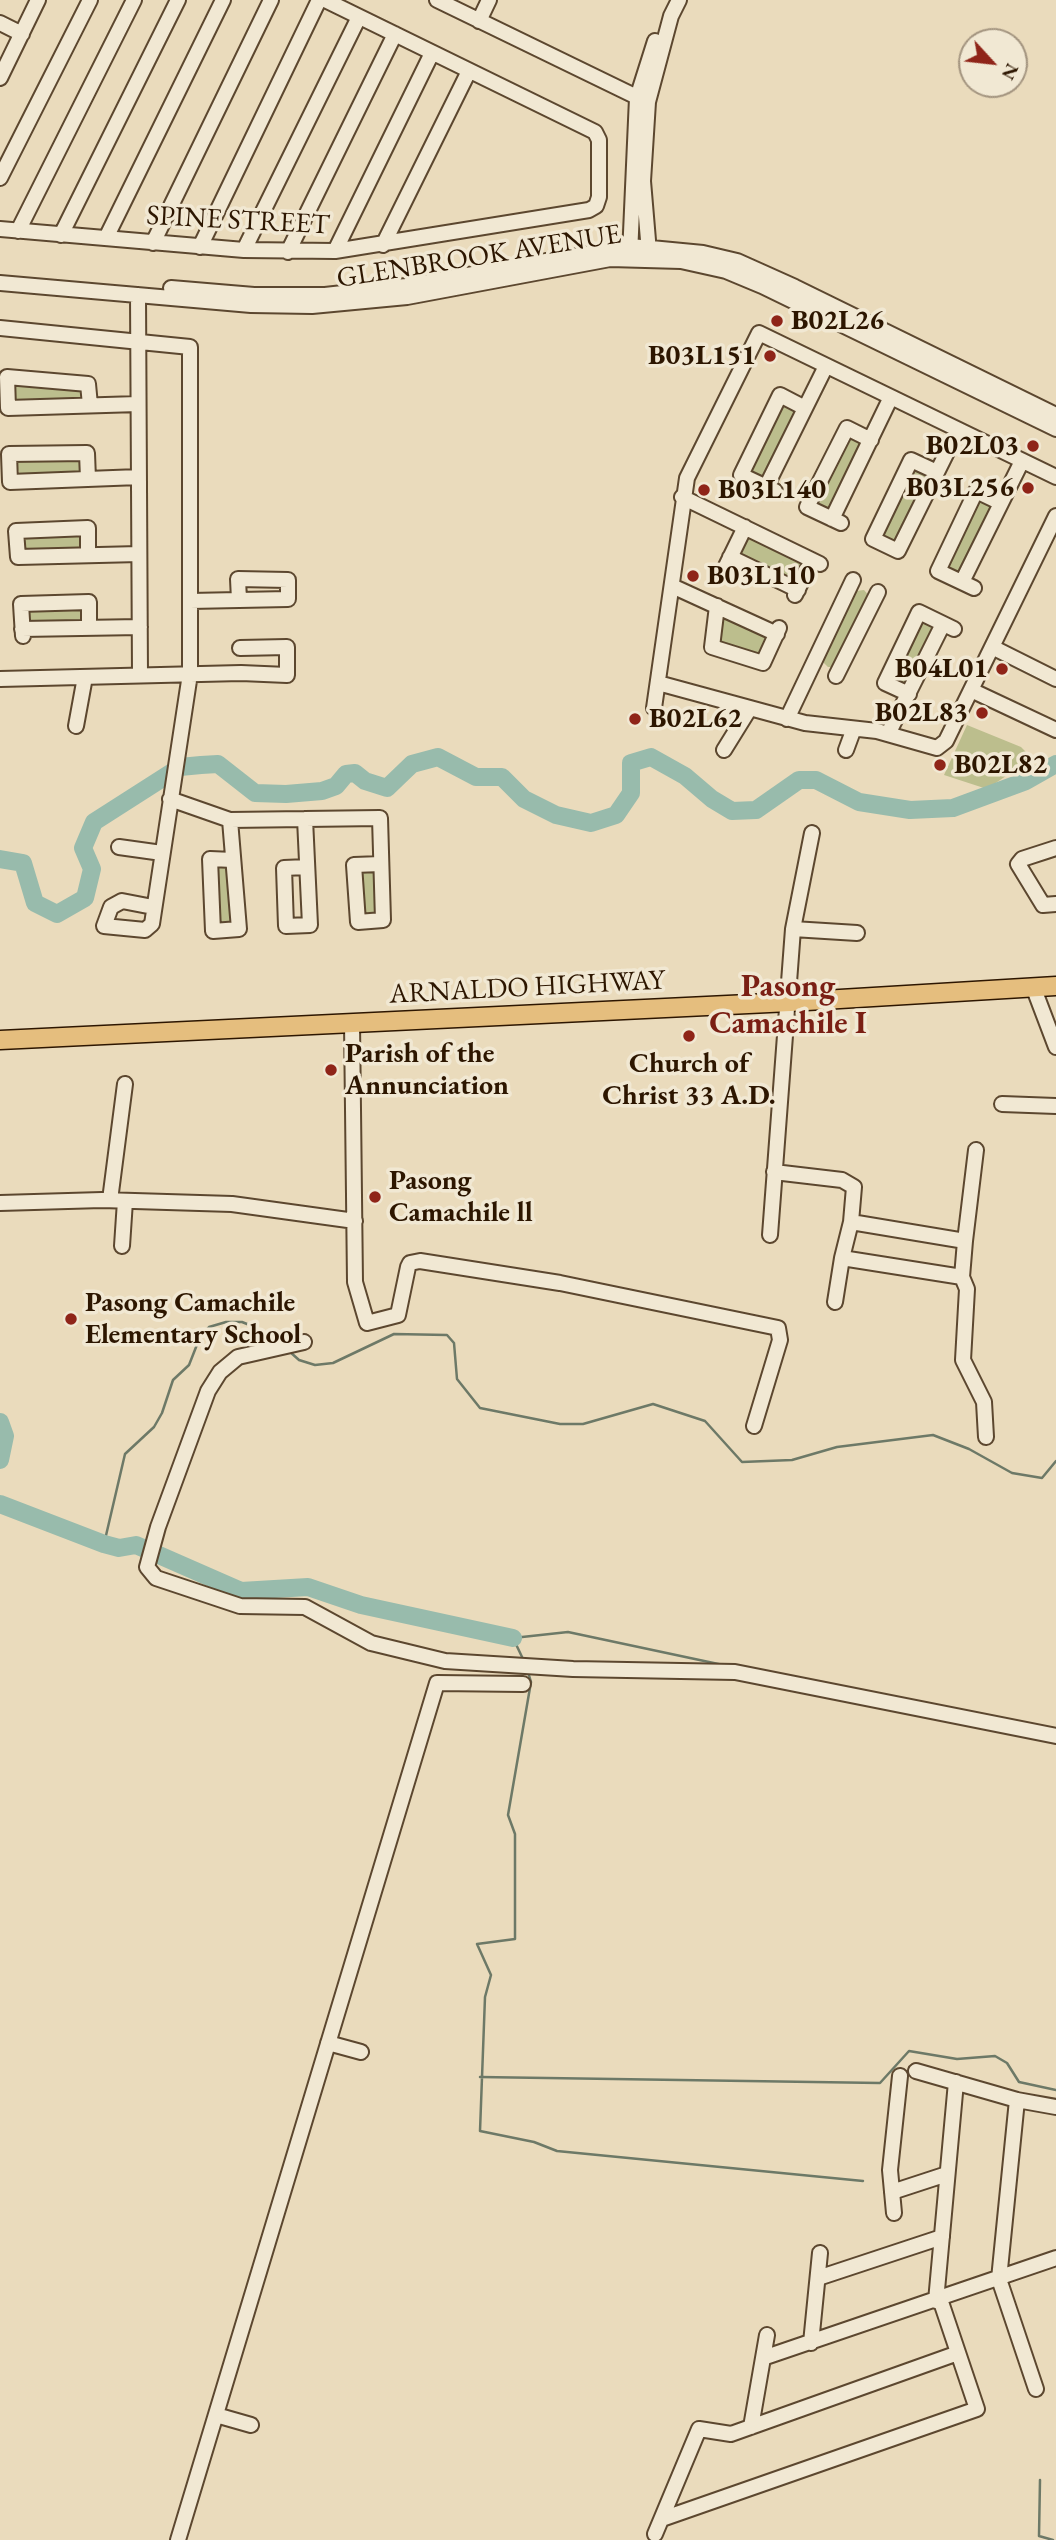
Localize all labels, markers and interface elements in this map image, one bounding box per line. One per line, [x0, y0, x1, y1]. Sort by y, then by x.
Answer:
north arrow [958, 28, 1028, 98]
text: N [996, 59, 1025, 84]
street label: SPINE STREET [145, 199, 331, 243]
street label: GLENBROOK AVENUE [335, 218, 623, 296]
place label: B02L26 [791, 304, 884, 338]
marker: B02L26 [769, 313, 785, 329]
place label: B03L151 [648, 339, 756, 373]
marker: B03L151 [762, 348, 778, 364]
place label: B02L03 [926, 429, 1019, 463]
marker: B02L03 [1025, 438, 1041, 454]
place label: B03L256 [906, 471, 1014, 505]
place label: B03L140 [718, 473, 826, 507]
marker: B03L256 [1020, 480, 1036, 496]
marker: B03L140 [696, 482, 712, 498]
place label: B03L110 [707, 559, 815, 593]
marker: B03L110 [685, 568, 701, 584]
place label: B04L01 [895, 652, 988, 686]
marker: B04L01 [994, 661, 1010, 677]
place label: B02L83 [875, 696, 968, 730]
place label: B02L62 [649, 702, 742, 736]
marker: B02L83 [974, 705, 990, 721]
marker: B02L62 [627, 711, 643, 727]
place label: B02L82 [954, 748, 1047, 782]
marker: B02L82 [932, 757, 948, 773]
street label: ARNALDO HIGHWAY [388, 964, 666, 1012]
district label: Pasong Camachile I [709, 968, 867, 1043]
marker: Church of Christ 33 A.D. [681, 1028, 697, 1044]
place label: Parish of the Annunciation [345, 1037, 509, 1103]
place label: Church of Christ 33 A.D. [602, 1047, 776, 1113]
marker: Parish of the Annunciation [323, 1062, 339, 1078]
place label: Pasong Camachile ll [389, 1164, 533, 1230]
marker: Pasong Camachile ll [367, 1189, 383, 1205]
place label: Pasong Camachile Elementary School [85, 1286, 301, 1352]
marker: Pasong Camachile Elementary School [63, 1311, 79, 1327]

